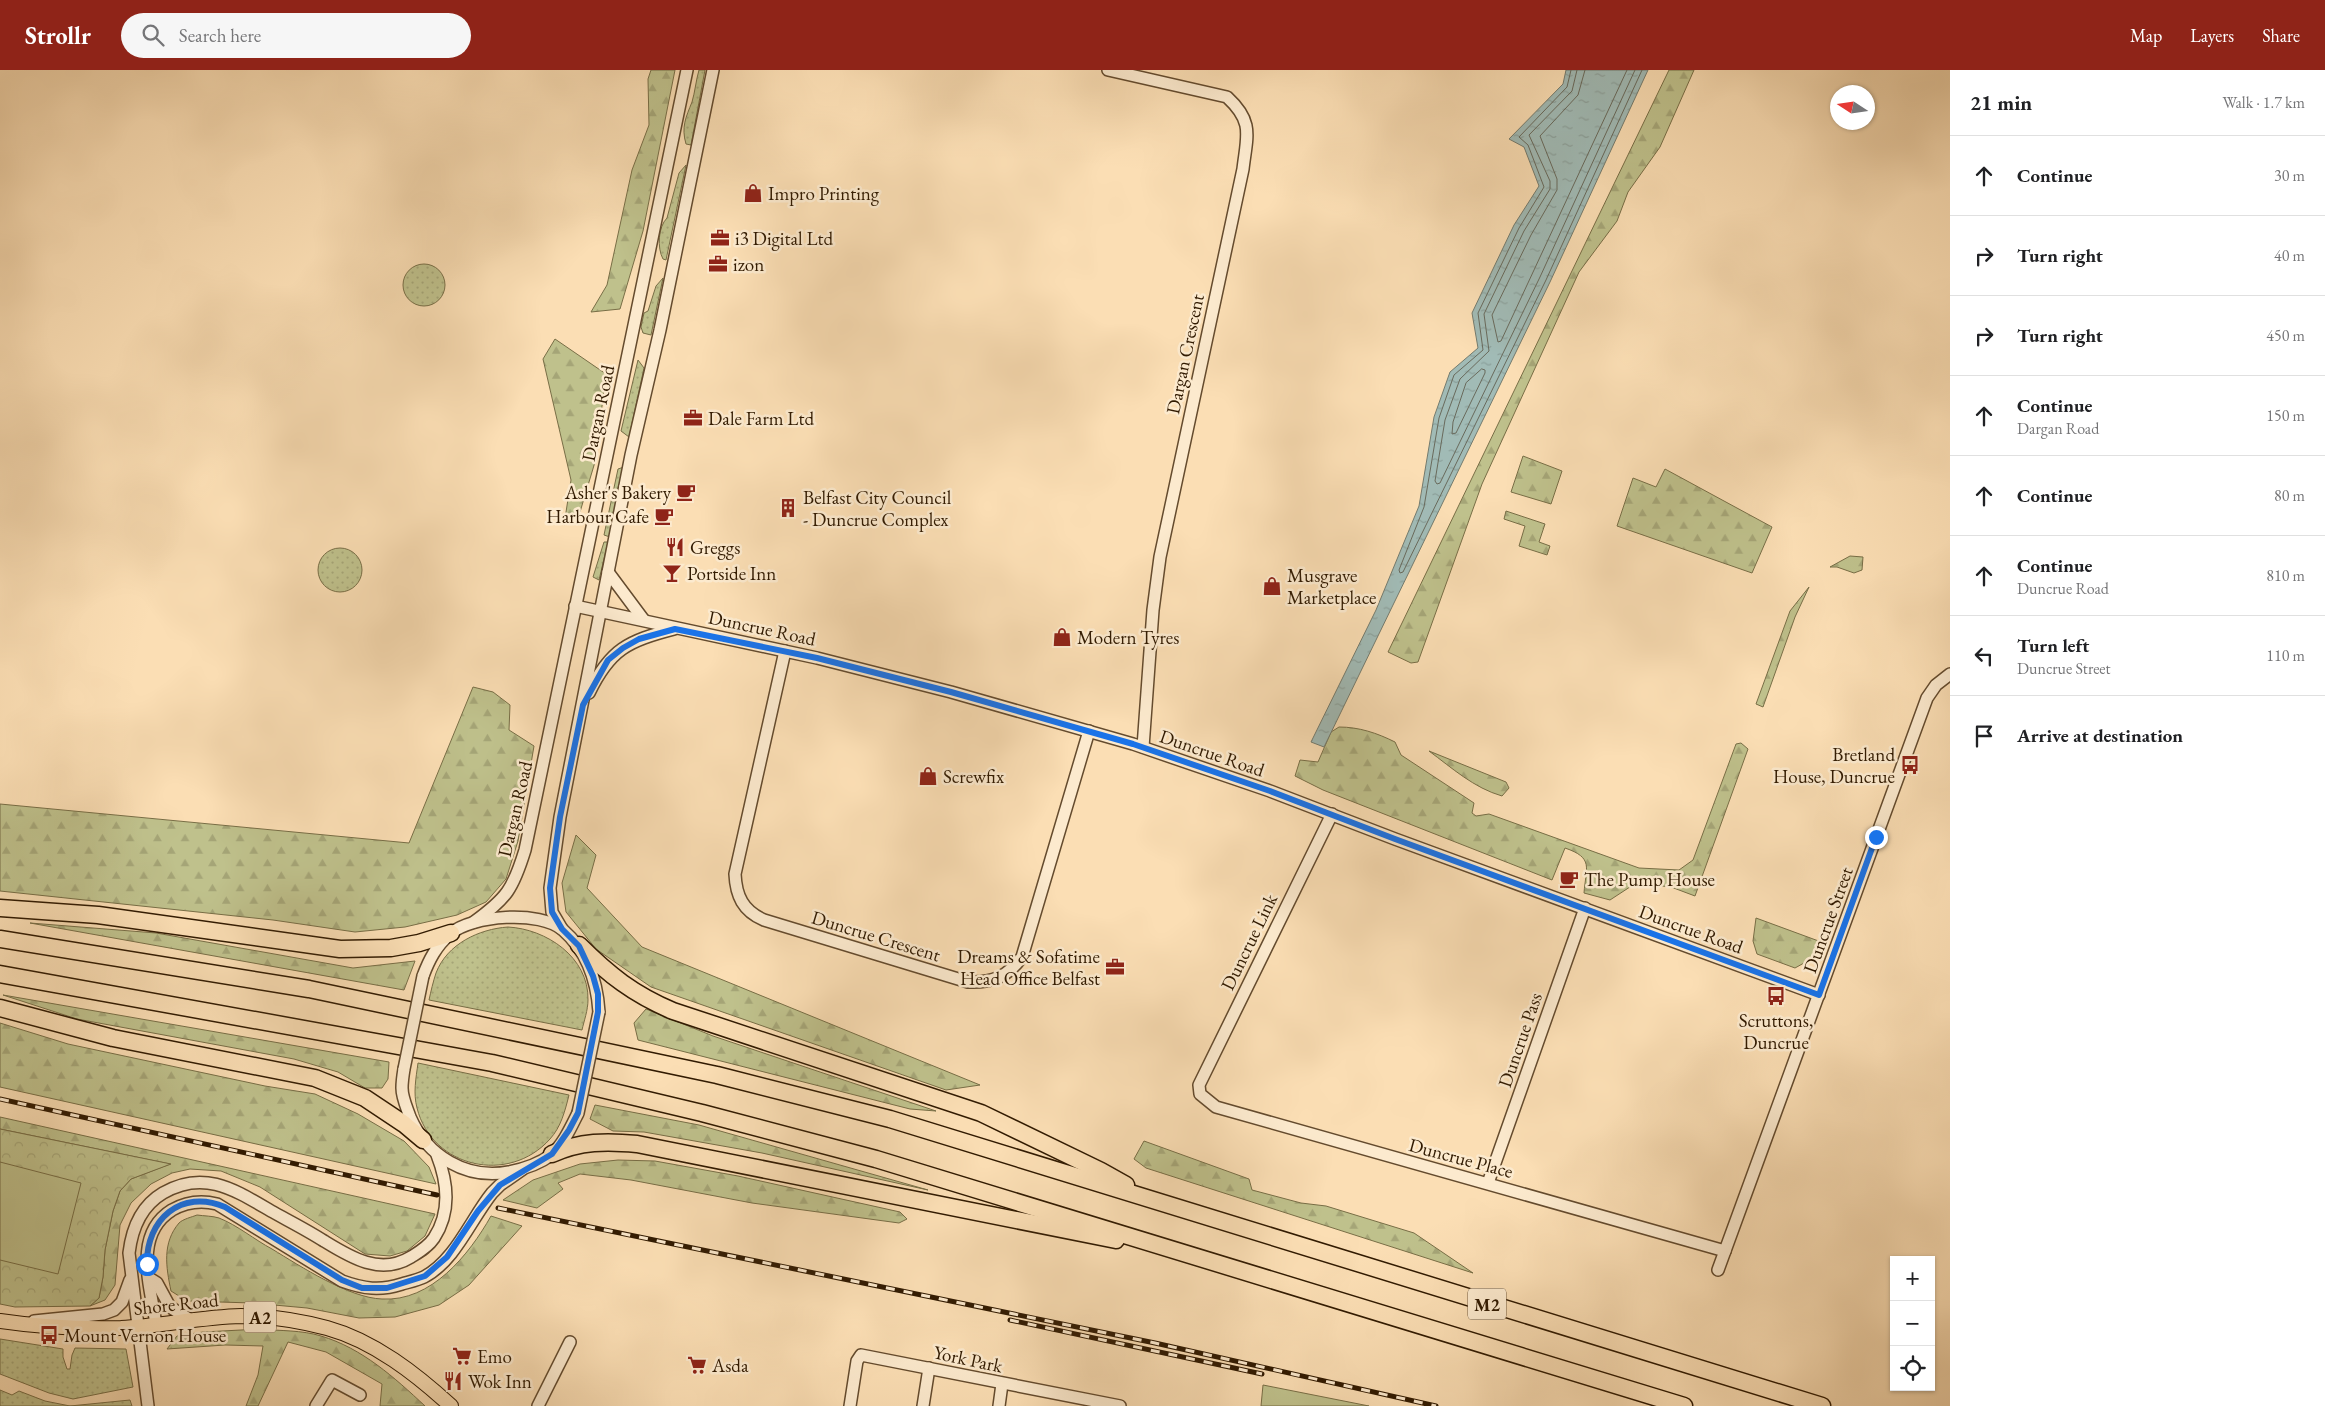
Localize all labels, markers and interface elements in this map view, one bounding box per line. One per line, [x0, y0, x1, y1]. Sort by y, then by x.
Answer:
search box [121, 13, 471, 58]
text: Strollr [25, 20, 91, 51]
icon: search [139, 21, 167, 49]
text: Search here [179, 23, 261, 48]
text: Map [2130, 24, 2162, 47]
text: Layers [2190, 24, 2234, 47]
text: Share [2262, 24, 2300, 47]
north arrow [1830, 85, 1875, 130]
text: 21 min [1970, 89, 2032, 116]
text: Walk · 1.7 km [2222, 92, 2305, 113]
icon: ahead [1970, 162, 1998, 190]
text: Continue [2017, 163, 2092, 188]
text: 30 m [2274, 165, 2305, 186]
place label: Impro Printing [768, 181, 880, 206]
shop icon: Impro Printing [742, 182, 764, 204]
place label: i3 Digital Ltd [735, 226, 833, 251]
office icon: i3 Digital Ltd [709, 227, 731, 249]
icon: right [1970, 242, 1998, 270]
text: Turn right [2017, 243, 2103, 268]
text: 40 m [2274, 245, 2305, 266]
place label: izon [733, 252, 764, 277]
office icon: izon [707, 253, 729, 275]
street label: Dargan Crescent [1160, 292, 1210, 416]
icon: right [1970, 322, 1998, 350]
text: Turn right [2017, 323, 2103, 348]
text: 450 m [2266, 325, 2305, 346]
street label: Dargan Road [576, 362, 620, 463]
text: Continue [2017, 393, 2092, 418]
icon: ahead [1970, 402, 1998, 430]
text: 150 m [2266, 405, 2305, 426]
place label: Dale Farm Ltd [708, 406, 814, 431]
office icon: Dale Farm Ltd [682, 407, 704, 429]
text: Dargan Road [2017, 418, 2099, 439]
place label: Asher's Bakery [564, 480, 672, 505]
cafe icon: Asher's Bakery [675, 481, 697, 503]
icon: ahead [1970, 482, 1998, 510]
text: Continue [2017, 483, 2092, 508]
place label: Belfast City Council - Duncrue Complex [803, 485, 952, 532]
text: 80 m [2274, 485, 2305, 506]
building icon: Belfast City Council - Duncrue Complex [777, 497, 799, 519]
place label: Harbour Cafe [546, 504, 649, 529]
cafe icon: Harbour Cafe [653, 505, 675, 527]
place label: Greggs [690, 535, 740, 560]
restaurant icon: Greggs [664, 536, 686, 558]
text: Continue [2017, 553, 2092, 578]
place label: Portside Inn [687, 561, 776, 586]
bar icon: Portside Inn [661, 562, 683, 584]
icon: ahead [1970, 562, 1998, 590]
place label: Musgrave Marketplace [1287, 563, 1376, 610]
text: 810 m [2266, 565, 2305, 586]
shop icon: Musgrave Marketplace [1261, 575, 1283, 597]
text: Duncrue Road [2017, 578, 2109, 599]
street label: Duncrue Road [706, 604, 818, 652]
place label: Modern Tyres [1077, 625, 1179, 650]
shop icon: Modern Tyres [1051, 626, 1073, 648]
text: Turn left [2017, 633, 2089, 658]
icon: left [1970, 642, 1998, 670]
text: 110 m [2266, 645, 2305, 666]
text: Duncrue Street [2017, 658, 2111, 679]
icon: arrive [1970, 722, 1998, 750]
street label: Duncrue Road [1156, 723, 1268, 783]
text: Arrive at destination [2017, 723, 2183, 748]
place label: Bretland House, Duncrue [1773, 742, 1895, 789]
bus stop icon: Bretland House, Duncrue [1899, 754, 1921, 776]
street label: Dargan Road [492, 758, 538, 859]
place label: Screwfix [943, 764, 1005, 789]
shop icon: Screwfix [917, 765, 939, 787]
route end [1865, 826, 1888, 849]
street label: Duncrue Street [1797, 863, 1859, 976]
place label: The Pump House [1584, 867, 1715, 892]
cafe icon: The Pump House [1558, 868, 1580, 890]
street label: Duncrue Link [1215, 889, 1284, 994]
street label: Duncrue Road [1635, 899, 1747, 960]
street label: Duncrue Crescent [808, 905, 944, 967]
place label: Dreams & Sofatime Head Office Belfast [957, 944, 1100, 991]
office icon: Dreams & Sofatime Head Office Belfast [1104, 956, 1126, 978]
bus stop icon: Scruttons, Duncrue [1765, 985, 1787, 1007]
street label: Duncrue Pass [1492, 989, 1548, 1091]
place label: Scruttons, Duncrue [1739, 1008, 1813, 1055]
street label: Duncrue Place [1406, 1132, 1516, 1184]
route start [136, 1253, 159, 1276]
map controls [1890, 1256, 1935, 1391]
button: + [1890, 1256, 1935, 1301]
street label: Shore Road [132, 1287, 220, 1321]
road number: M2 [1468, 1288, 1506, 1320]
button: − [1890, 1301, 1935, 1346]
road number: A2 [244, 1302, 276, 1332]
place label: Mount Vernon House [64, 1323, 226, 1348]
bus stop icon: Mount Vernon House [38, 1324, 60, 1346]
street label: York Park [931, 1340, 1006, 1379]
place label: Emo [477, 1344, 512, 1369]
supermarket icon: Emo [451, 1345, 473, 1367]
button: locate [1890, 1346, 1935, 1391]
place label: Asda [711, 1353, 749, 1378]
supermarket icon: Asda [686, 1354, 708, 1376]
place label: Wok Inn [468, 1369, 532, 1394]
restaurant icon: Wok Inn [442, 1370, 464, 1392]

